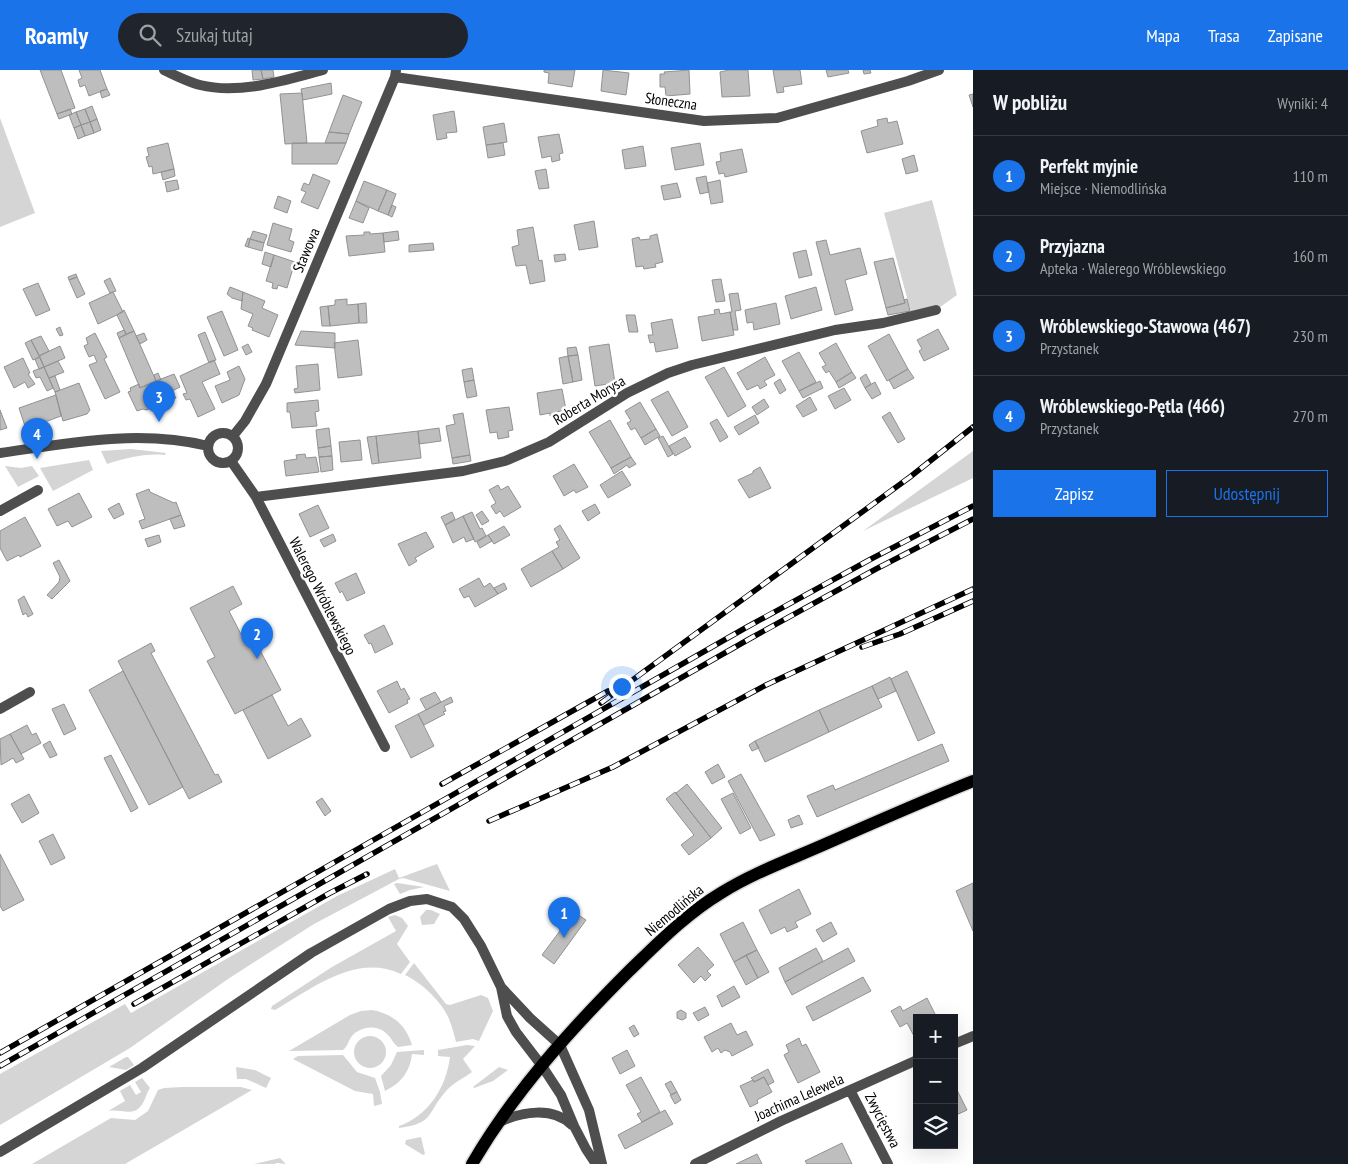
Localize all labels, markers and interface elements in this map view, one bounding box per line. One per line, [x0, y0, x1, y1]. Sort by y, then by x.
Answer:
search box [118, 13, 468, 58]
text: Roamly [25, 20, 88, 51]
icon: search [136, 21, 164, 49]
text: Szukaj tutaj [176, 23, 253, 47]
text: Mapa [1146, 24, 1180, 47]
text: Trasa [1208, 24, 1240, 47]
text: Zapisane [1268, 24, 1323, 47]
street label: Słoneczna [644, 88, 698, 114]
text: W pobliżu [993, 89, 1067, 116]
text: Wyniki: 4 [1277, 93, 1328, 113]
text: Perfekt myjnie [1040, 154, 1138, 178]
text: 1 [1005, 166, 1013, 186]
text: 110 m [1293, 166, 1328, 186]
text: Miejsce · Niemodlińska [1040, 178, 1167, 198]
street label: Stawowa [288, 225, 324, 275]
text: Przyjazna [1040, 234, 1105, 258]
text: 2 [1005, 246, 1013, 266]
text: 160 m [1293, 246, 1328, 266]
text: Apteka · Walerego Wróblewskiego [1040, 258, 1226, 278]
text: Wróblewskiego-Stawowa (467) [1040, 314, 1251, 338]
text: 3 [1005, 326, 1013, 346]
text: 230 m [1293, 326, 1328, 346]
text: Przystanek [1040, 338, 1099, 358]
street label: Roberta Morysa [550, 371, 628, 429]
pin: 3 [143, 381, 175, 422]
text: Wróblewskiego-Pętla (466) [1040, 394, 1225, 418]
text: 4 [1005, 406, 1013, 426]
text: 270 m [1293, 406, 1328, 426]
pin: 4 [21, 418, 53, 459]
text: Przystanek [1040, 418, 1099, 438]
button: Zapisz [993, 470, 1156, 517]
button: Udostępnij [1166, 470, 1328, 517]
street label: Walerego Wróblewskiego [285, 534, 361, 658]
pin: 2 [241, 618, 273, 659]
your location [609, 674, 635, 700]
street label: Niemodlińska [641, 880, 707, 940]
pin: 1 [548, 897, 580, 938]
map controls [913, 1014, 958, 1149]
button: + [913, 1014, 958, 1059]
button: − [913, 1059, 958, 1104]
street label: Joachima Lelewela [750, 1069, 847, 1126]
street label: Zwycięstwa [861, 1089, 905, 1151]
button: layers [913, 1104, 958, 1149]

